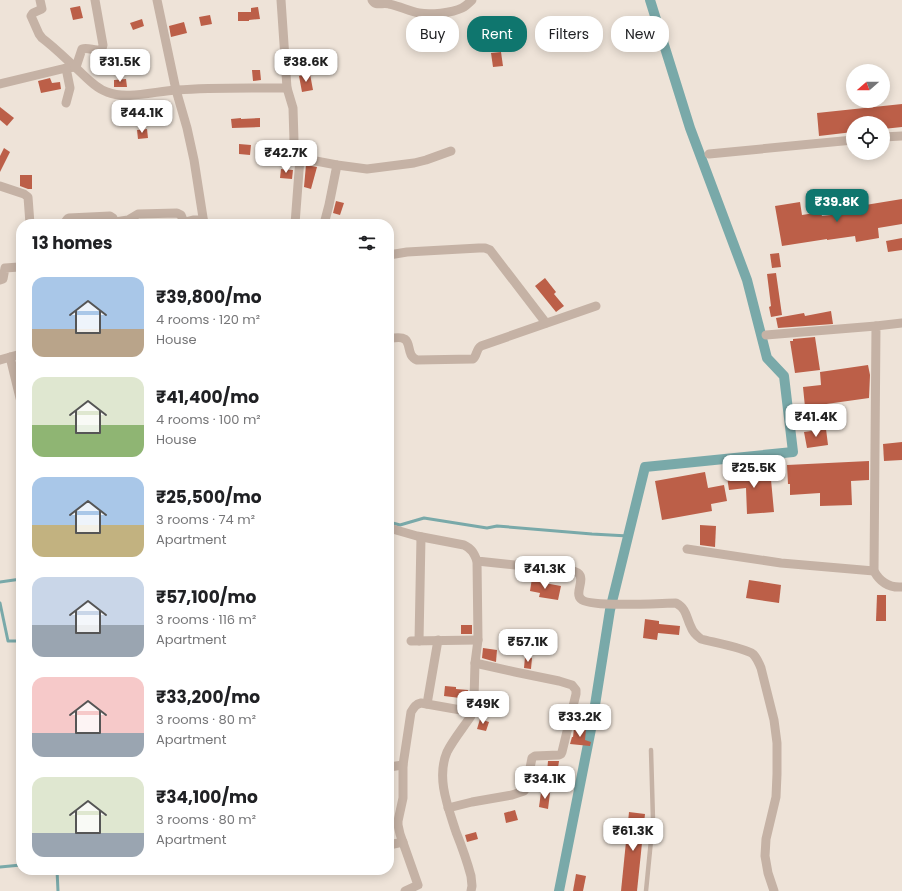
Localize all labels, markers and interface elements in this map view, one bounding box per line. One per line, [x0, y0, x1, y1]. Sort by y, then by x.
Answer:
chip: Buy [406, 16, 459, 52]
chip: Rent [467, 16, 527, 52]
chip: Filters [535, 16, 603, 52]
chip: New [611, 16, 669, 52]
pin: ₹31.5K [87, 49, 153, 83]
pin: ₹38.6K [273, 49, 339, 83]
text: ₹31.5K [99, 52, 141, 71]
text: ₹38.6K [283, 52, 329, 71]
north arrow [846, 64, 890, 108]
map controls [846, 64, 890, 160]
pin: ₹44.1K [109, 100, 175, 134]
text: ₹44.1K [121, 103, 164, 122]
button: locate [846, 116, 890, 160]
pin: ₹42.7K [253, 140, 319, 174]
text: ₹42.7K [264, 143, 308, 162]
pin: ₹39.8K [804, 189, 870, 223]
text: ₹39.8K [815, 192, 859, 211]
text: 13 homes [32, 231, 113, 255]
icon: filters [356, 232, 378, 254]
text: ₹39,800/mo [156, 285, 262, 309]
icon: home [64, 293, 112, 341]
text: 4 rooms · 120 m² [156, 310, 260, 329]
text: House [156, 330, 196, 349]
text: ₹41,400/mo [156, 385, 259, 409]
icon: home [64, 393, 112, 441]
pin: ₹41.4K [783, 404, 849, 438]
text: ₹41.4K [795, 407, 838, 426]
text: 4 rooms · 100 m² [156, 410, 261, 429]
text: House [156, 430, 196, 449]
pin: ₹25.5K [721, 455, 787, 489]
text: ₹25.5K [732, 458, 776, 477]
text: ₹25,500/mo [156, 485, 262, 509]
icon: home [64, 493, 112, 541]
text: 3 rooms · 74 m² [156, 510, 255, 529]
text: Apartment [156, 530, 226, 549]
pin: ₹41.3K [512, 556, 578, 590]
text: ₹41.3K [524, 559, 566, 578]
text: ₹57,100/mo [156, 585, 256, 609]
icon: home [64, 593, 112, 641]
text: 3 rooms · 116 m² [156, 610, 256, 629]
pin: ₹57.1K [495, 629, 561, 663]
text: Apartment [156, 630, 226, 649]
text: ₹57.1K [508, 632, 548, 651]
text: ₹33,200/mo [156, 685, 260, 709]
pin: ₹49K [459, 691, 507, 725]
icon: home [64, 693, 112, 741]
text: ₹49K [466, 694, 500, 713]
pin: ₹33.2K [547, 704, 613, 738]
text: ₹33.2K [558, 707, 602, 726]
text: 3 rooms · 80 m² [156, 710, 256, 729]
text: Apartment [156, 730, 226, 749]
pin: ₹34.1K [512, 766, 578, 800]
text: ₹34.1K [524, 769, 566, 788]
text: ₹34,100/mo [156, 785, 258, 809]
icon: home [64, 793, 112, 841]
text: 3 rooms · 80 m² [156, 810, 256, 829]
pin: ₹61.3K [600, 818, 666, 852]
text: ₹61.3K [612, 821, 654, 840]
text: Apartment [156, 830, 226, 849]

